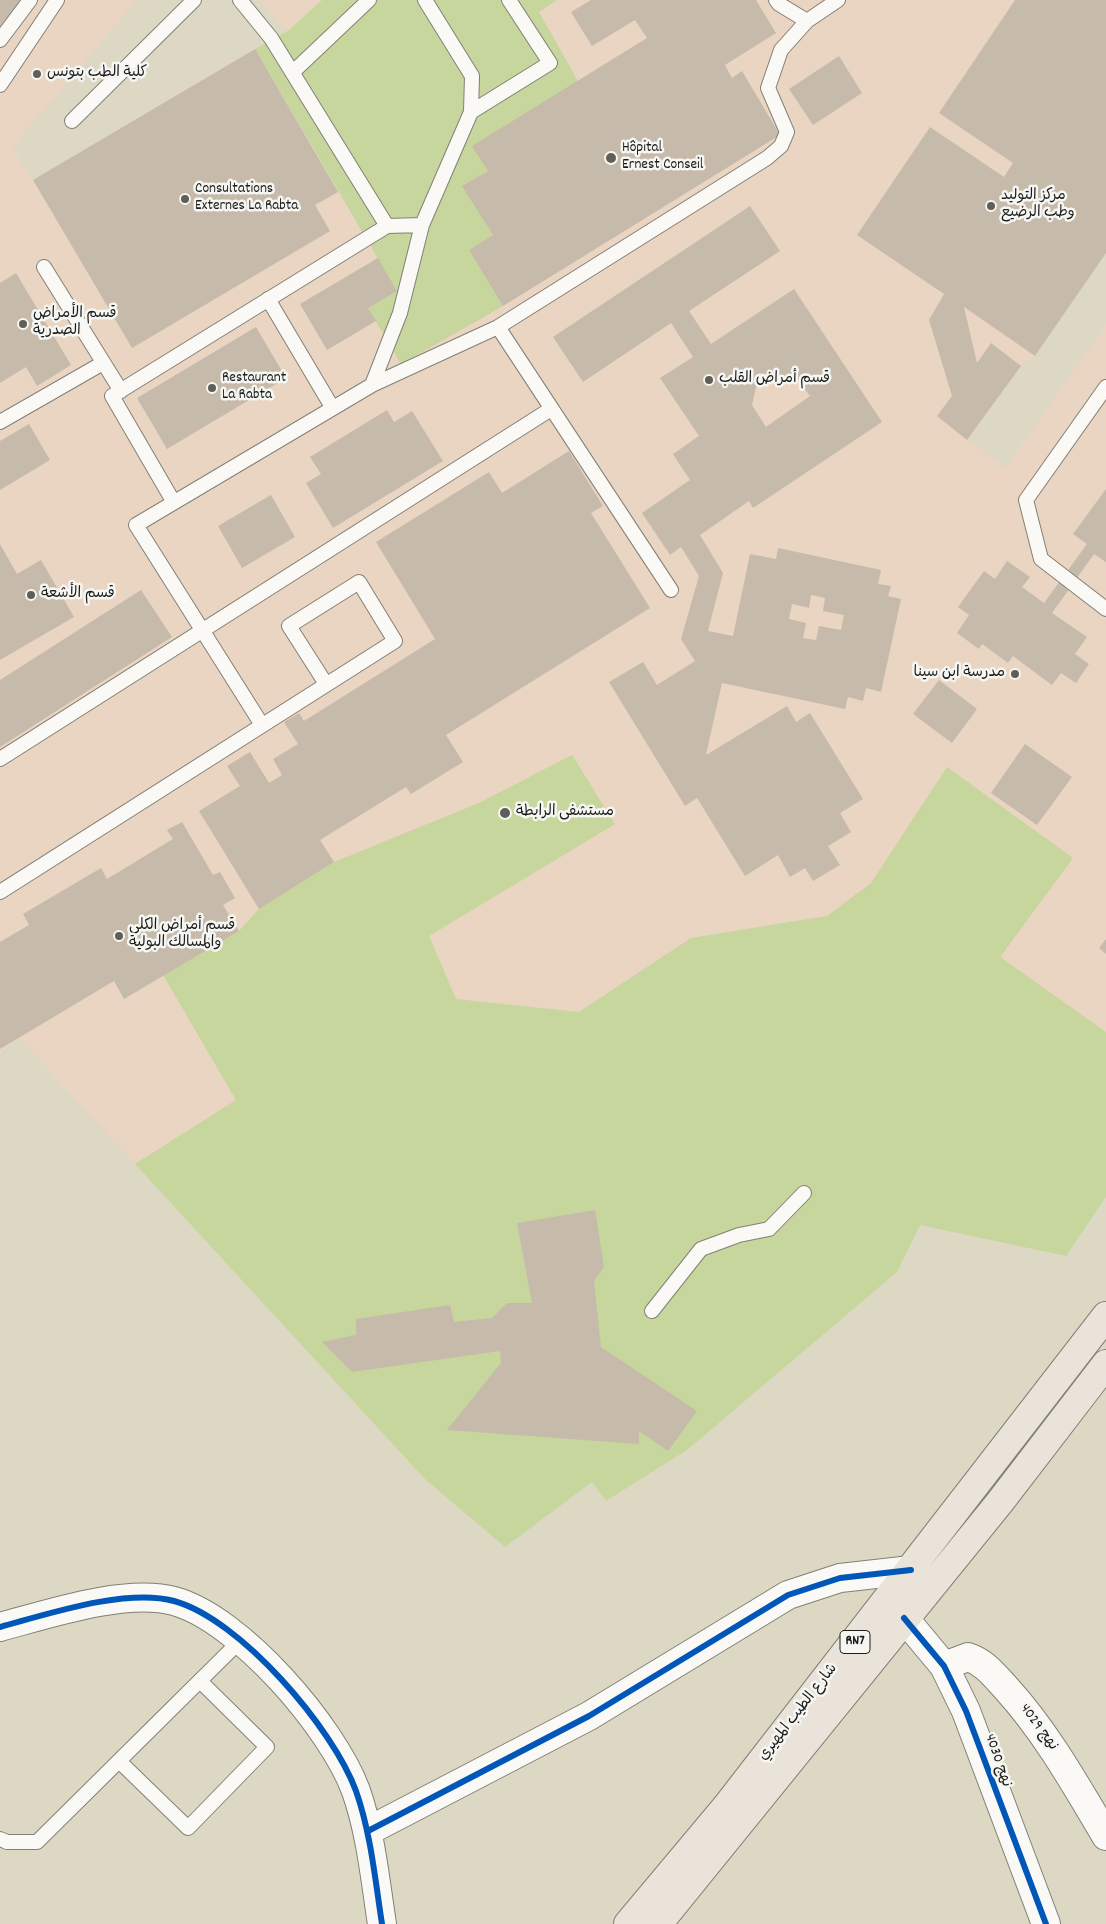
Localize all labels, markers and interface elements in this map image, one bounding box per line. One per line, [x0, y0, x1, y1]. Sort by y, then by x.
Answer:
place label: كلية الطب بتونس [47, 65, 147, 83]
marker: كلية الطب بتونس [31, 68, 43, 80]
place label: Hôpital Ernest Conseil [622, 140, 703, 175]
marker: Hôpital Ernest Conseil [604, 151, 618, 165]
place label: Consultations Externes La Rabta [195, 181, 298, 216]
place label: مركز التوليد وطب الرضيع [1001, 188, 1075, 223]
marker: Consultations Externes La Rabta [179, 193, 191, 205]
marker: مركز التوليد وطب الرضيع [985, 200, 997, 212]
place label: قسم الأمراض الصدرية [33, 306, 116, 341]
marker: قسم الأمراض الصدرية [17, 318, 29, 330]
place label: Restaurant La Rabta [222, 370, 286, 405]
place label: قسم أمراض القلب [719, 371, 830, 389]
marker: قسم أمراض القلب [703, 374, 715, 386]
marker: Restaurant La Rabta [206, 382, 218, 394]
place label: قسم الأشعة [41, 586, 115, 604]
marker: قسم الأشعة [25, 589, 37, 601]
place label: مدرسة ابن سينا [914, 665, 1005, 683]
marker: مدرسة ابن سينا [1009, 668, 1021, 680]
place label: مستشفى الرابطة [516, 804, 614, 822]
marker: مستشفى الرابطة [498, 806, 512, 820]
place label: قسم أمراض الكلى والمسالك البولية [129, 918, 235, 953]
marker: قسم أمراض الكلى والمسالك البولية [113, 930, 125, 942]
road number: RN7 [840, 1630, 870, 1654]
street label: شارع الطيب المهيري [756, 1661, 842, 1765]
street label: نهج 4029 [1015, 1701, 1061, 1755]
street label: نهج 4030 [980, 1732, 1014, 1790]

